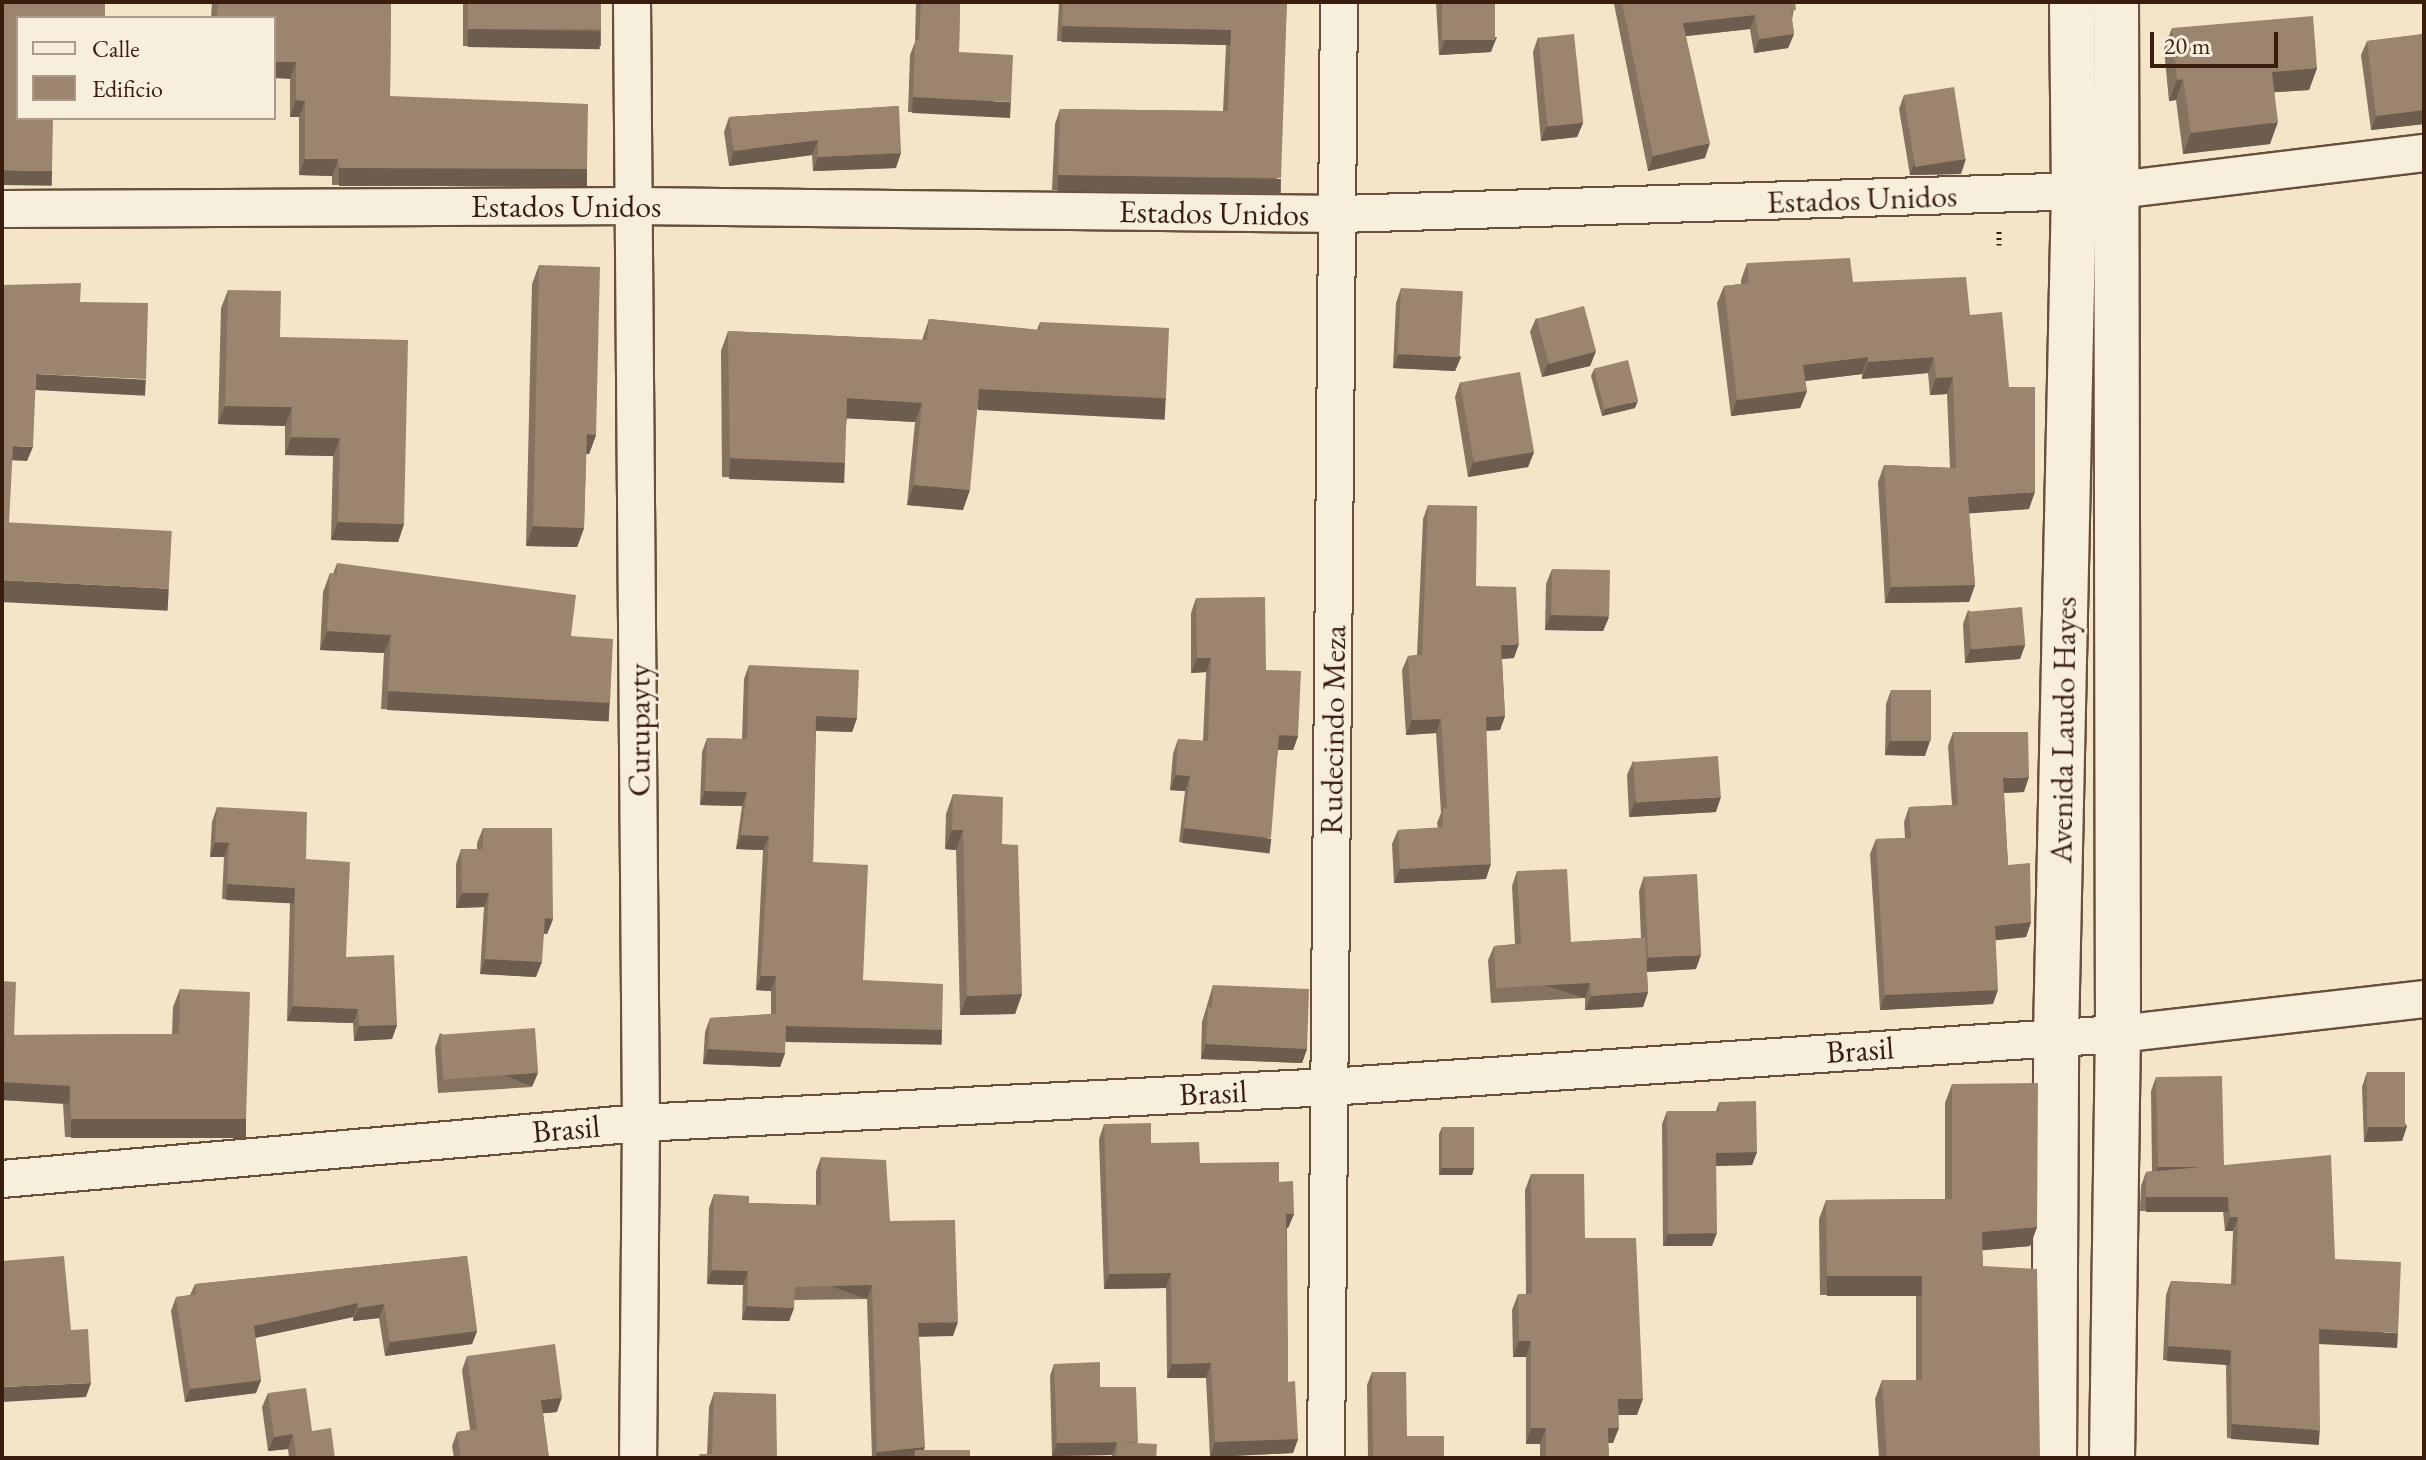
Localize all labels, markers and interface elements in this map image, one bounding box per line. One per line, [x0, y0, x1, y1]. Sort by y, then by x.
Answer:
legend [16, 16, 276, 120]
scale bar [2154, 16, 2282, 66]
text: 20 m [2164, 30, 2211, 61]
text: Calle [92, 33, 140, 64]
text: Edificio [92, 73, 163, 104]
street label: Estados Unidos [1766, 176, 1958, 222]
street label: Estados Unidos [471, 187, 661, 225]
street label: Estados Unidos [1118, 192, 1310, 234]
street label: Avenida Laudo Hayes [2041, 596, 2085, 864]
street label: Rudecindo Meza [1312, 625, 1354, 835]
street label: Curupayty [620, 663, 658, 797]
street label: Brasil [1825, 1028, 1895, 1072]
street label: Brasil [1178, 1072, 1248, 1114]
street label: Brasil [530, 1107, 602, 1151]

